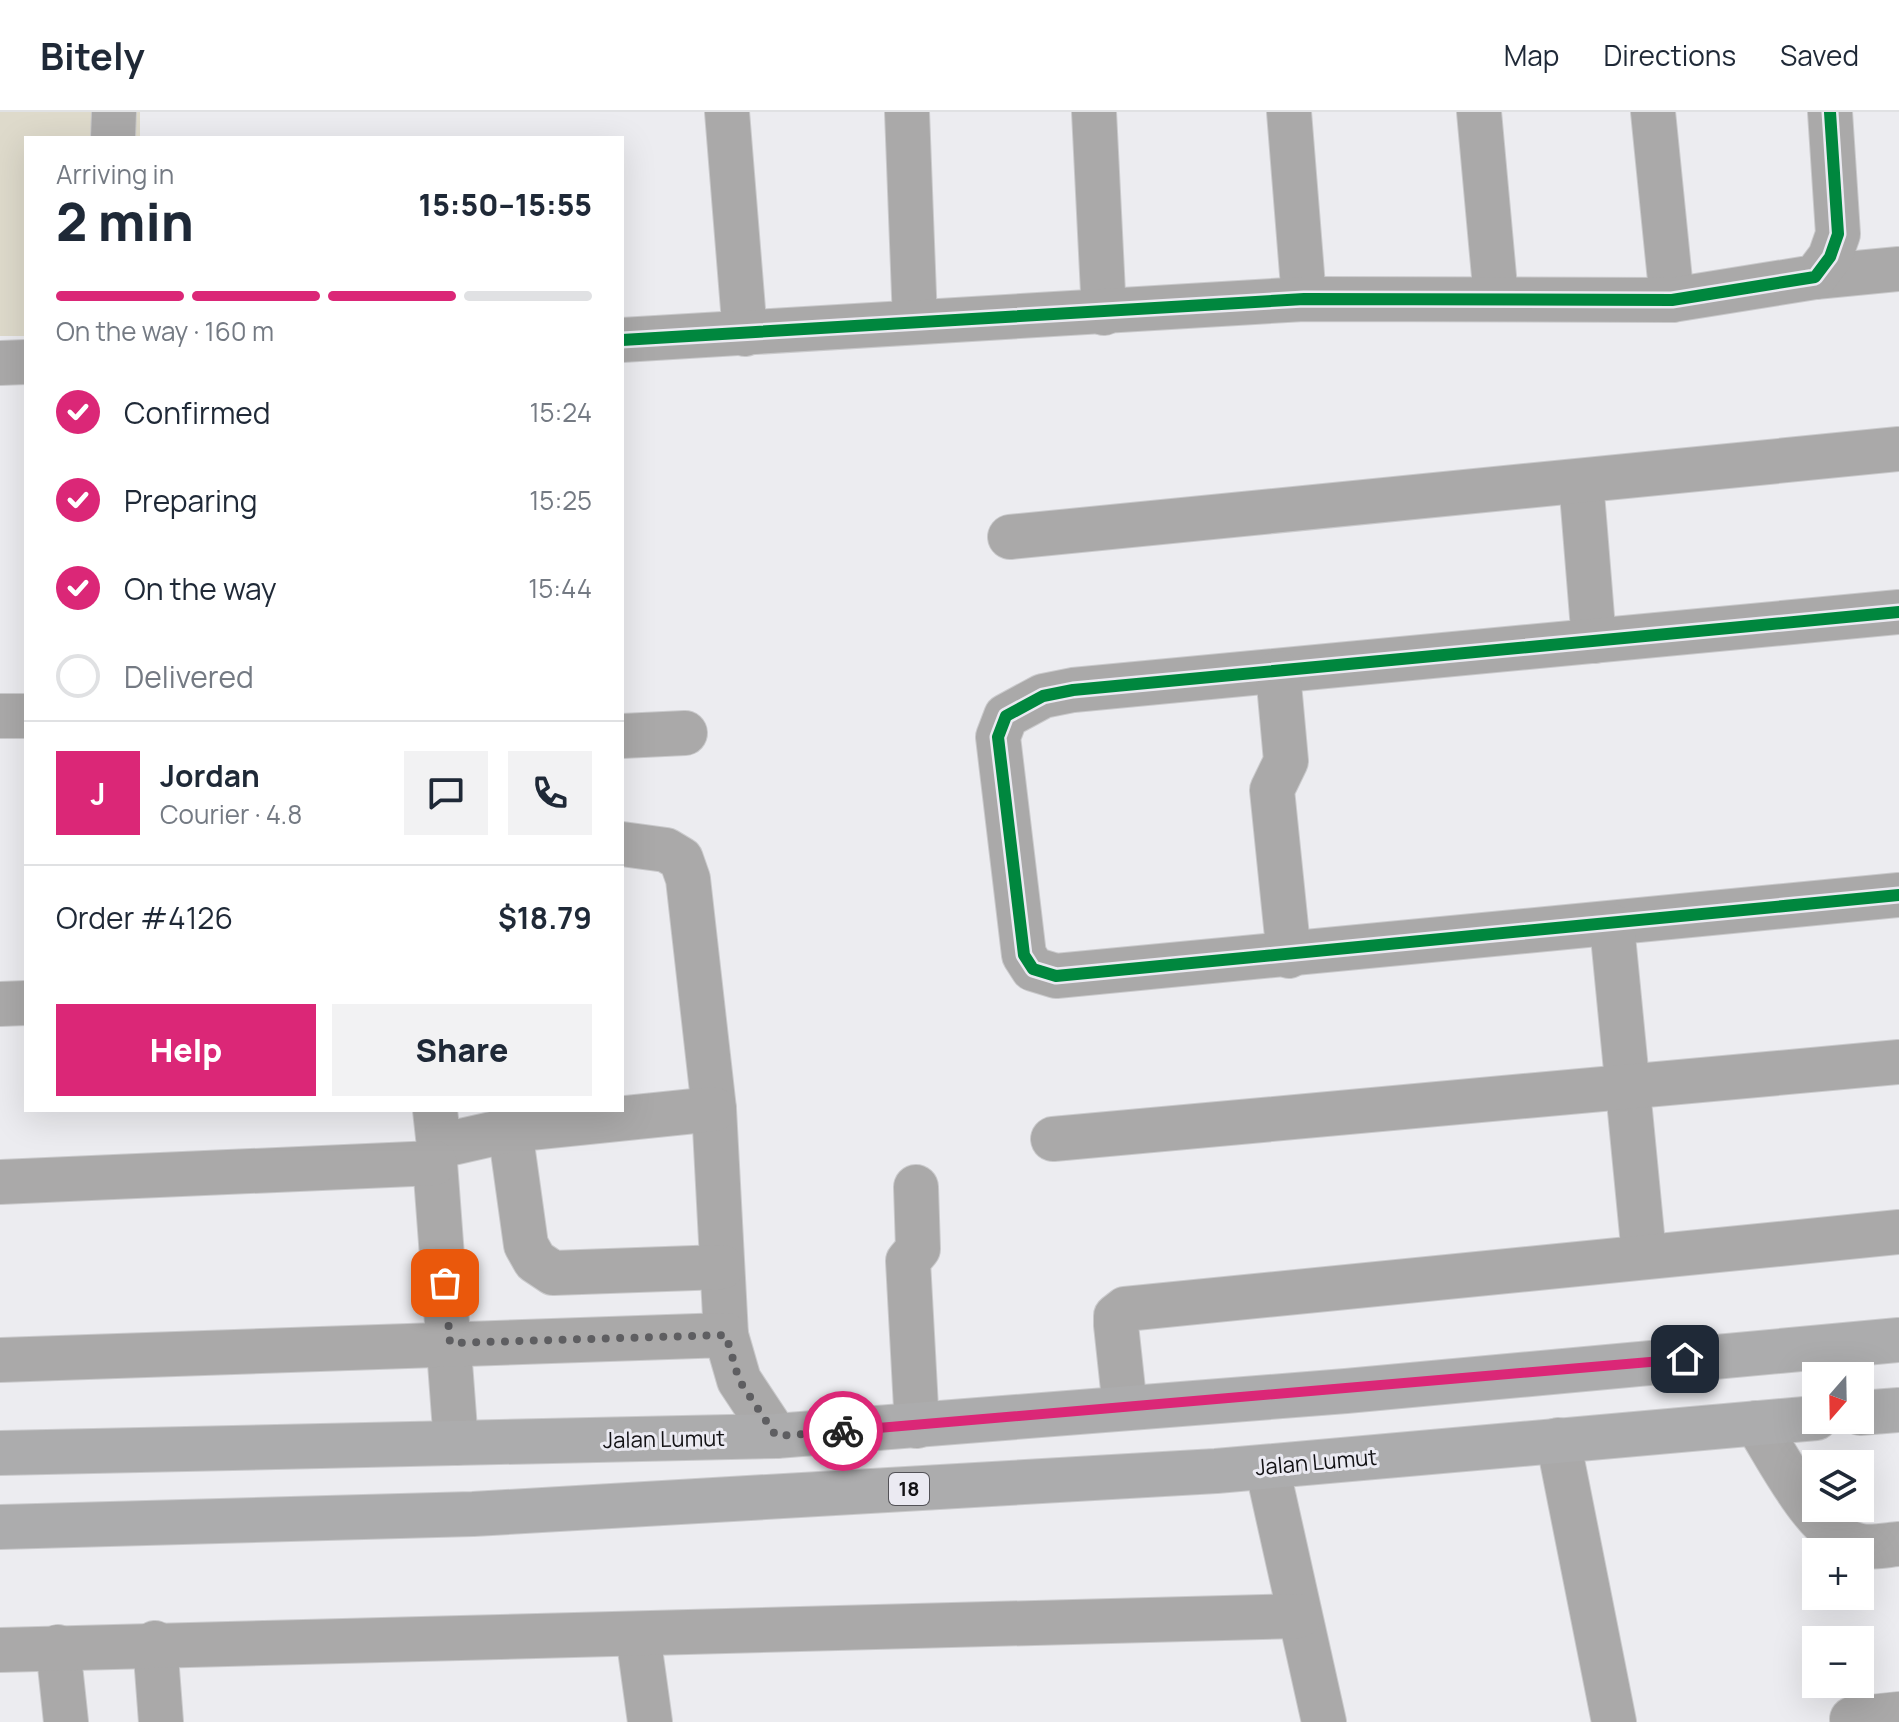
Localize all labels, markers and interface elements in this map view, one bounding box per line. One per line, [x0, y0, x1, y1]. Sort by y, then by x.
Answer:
text: Bitely [40, 29, 145, 81]
text: Map [1504, 36, 1559, 74]
text: Directions [1603, 36, 1736, 74]
text: Saved [1780, 36, 1859, 74]
text: Arriving in [56, 156, 174, 192]
text: 15:50–15:55 [419, 184, 592, 225]
text: 2 min [56, 186, 194, 257]
text: On the way · 160 m [56, 313, 274, 349]
icon: check [56, 390, 100, 434]
text: Confirmed [124, 392, 271, 433]
text: 15:24 [529, 394, 592, 430]
icon: check [56, 478, 100, 522]
text: Preparing [124, 480, 258, 521]
text: 15:25 [529, 482, 592, 518]
icon: check [56, 566, 100, 610]
text: On the way [124, 568, 277, 609]
text: 15:44 [528, 570, 592, 606]
text: Delivered [124, 656, 254, 697]
button: chat [404, 751, 488, 835]
button: phone [508, 751, 592, 835]
text: Jordan [160, 755, 260, 796]
text: J [90, 773, 106, 814]
text: Courier · 4.8 [160, 796, 302, 832]
text: Order #4126 [56, 897, 233, 938]
text: $18.79 [498, 897, 592, 938]
button: Help [56, 1004, 316, 1096]
button: Share [332, 1004, 592, 1096]
pin [411, 1249, 479, 1317]
icon: bag [423, 1261, 467, 1305]
pin [1651, 1325, 1719, 1393]
icon: home [1663, 1337, 1707, 1381]
north arrow [1802, 1362, 1874, 1434]
map controls [1802, 1362, 1874, 1698]
courier [803, 1391, 883, 1471]
icon: bike [821, 1409, 865, 1453]
street label: Jalan Lumut [603, 1423, 725, 1455]
street label: Jalan Lumut [1254, 1442, 1378, 1482]
button: layers [1802, 1450, 1874, 1522]
road number: 18 [889, 1473, 929, 1505]
button: + [1802, 1538, 1874, 1610]
button: − [1802, 1626, 1874, 1698]

